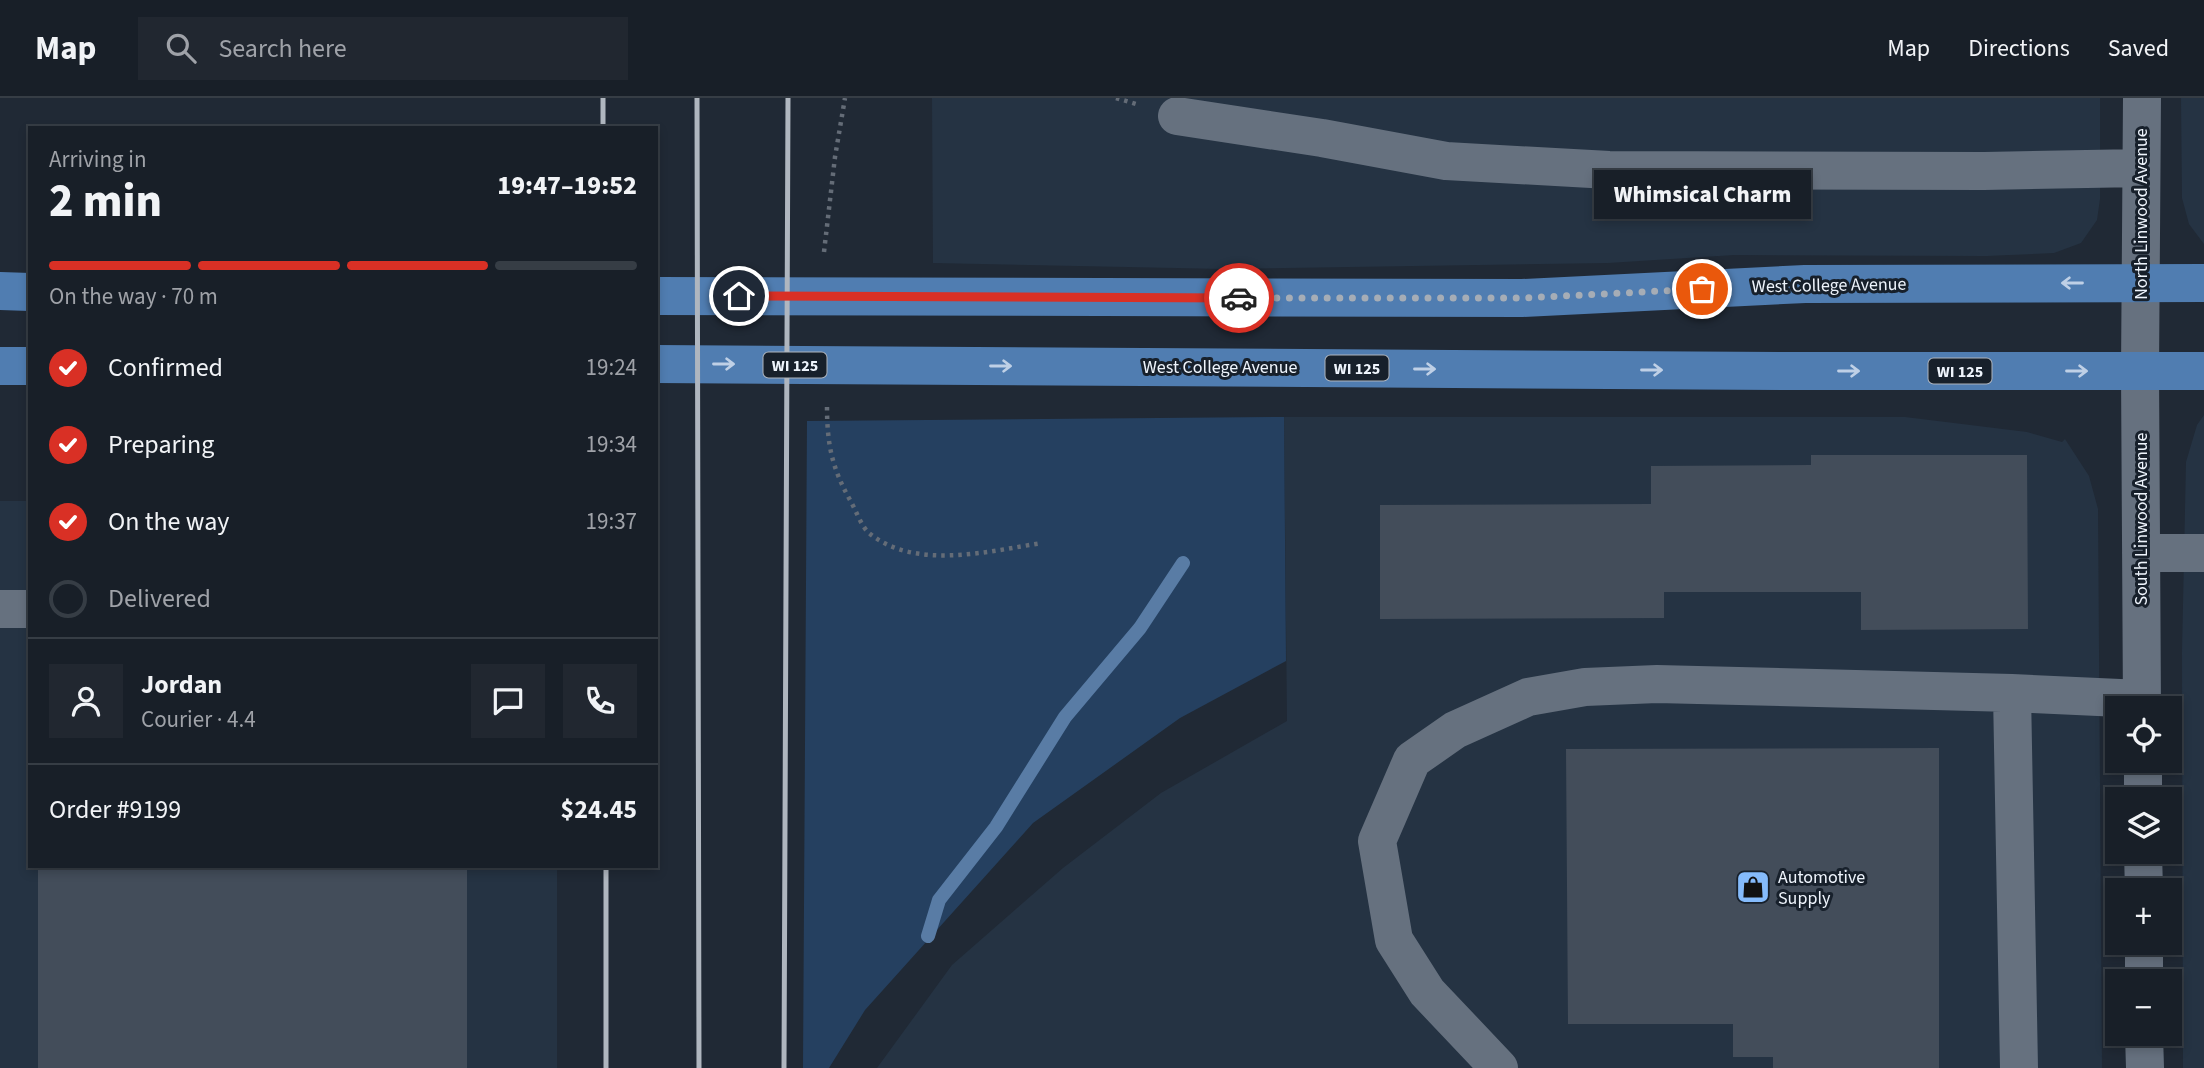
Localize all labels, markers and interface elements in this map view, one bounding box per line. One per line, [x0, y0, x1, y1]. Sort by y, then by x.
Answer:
search box [138, 17, 628, 80]
text: Map [35, 25, 96, 72]
icon: search [162, 29, 200, 67]
text: Search here [218, 30, 347, 67]
text: Map [1887, 31, 1930, 66]
text: Directions [1968, 31, 2070, 66]
text: Saved [2108, 31, 2169, 66]
street label: North Linwood Avenue [2129, 128, 2154, 300]
text: Arriving in [49, 143, 147, 176]
text: 19:47–19:52 [497, 167, 637, 204]
text: 2 min [49, 169, 162, 234]
callout: Whimsical Charm [1594, 170, 1810, 219]
text: Whimsical Charm [1614, 178, 1791, 211]
pin [1672, 259, 1732, 319]
courier [1204, 263, 1274, 333]
pin [709, 266, 769, 326]
icon: bag [1683, 270, 1721, 308]
street label: West College Avenue [1751, 272, 1907, 299]
one-way arrow [2061, 276, 2084, 290]
icon: home [720, 277, 758, 315]
icon: car [1220, 279, 1258, 317]
text: On the way · 70 m [49, 280, 218, 313]
icon: check [49, 349, 87, 387]
text: Confirmed [108, 349, 223, 386]
text: 19:24 [586, 351, 637, 384]
road number: WI 125 [764, 353, 826, 378]
street label: West College Avenue [1143, 355, 1297, 380]
road number: WI 125 [1326, 356, 1388, 380]
one-way arrow [713, 357, 736, 371]
road number: WI 125 [1928, 358, 1992, 384]
one-way arrow [990, 359, 1013, 372]
one-way arrow [1413, 362, 1436, 376]
one-way arrow [1641, 363, 1664, 377]
one-way arrow [1837, 364, 1860, 378]
one-way arrow [2065, 364, 2088, 378]
icon: check [49, 426, 87, 464]
text: Preparing [108, 426, 214, 463]
text: 19:34 [586, 428, 637, 461]
street label: South Linwood Avenue [2129, 432, 2154, 606]
icon: check [49, 503, 87, 541]
text: On the way [108, 503, 229, 540]
text: 19:37 [586, 505, 637, 538]
text: Delivered [108, 580, 211, 617]
button: person [49, 664, 123, 738]
button: chat [471, 664, 545, 738]
button: phone [563, 664, 637, 738]
text: Jordan [141, 666, 222, 703]
map controls [2105, 696, 2182, 1046]
button: locate [2105, 696, 2182, 773]
text: Courier · 4.4 [141, 703, 256, 736]
button: layers [2105, 787, 2182, 864]
text: Order #9199 [49, 791, 181, 828]
text: $24.45 [561, 791, 637, 828]
place label: Automotive Supply [1778, 865, 1865, 911]
shop icon: Automotive Supply [1734, 868, 1772, 906]
button: + [2105, 878, 2182, 955]
button: − [2105, 969, 2182, 1046]

